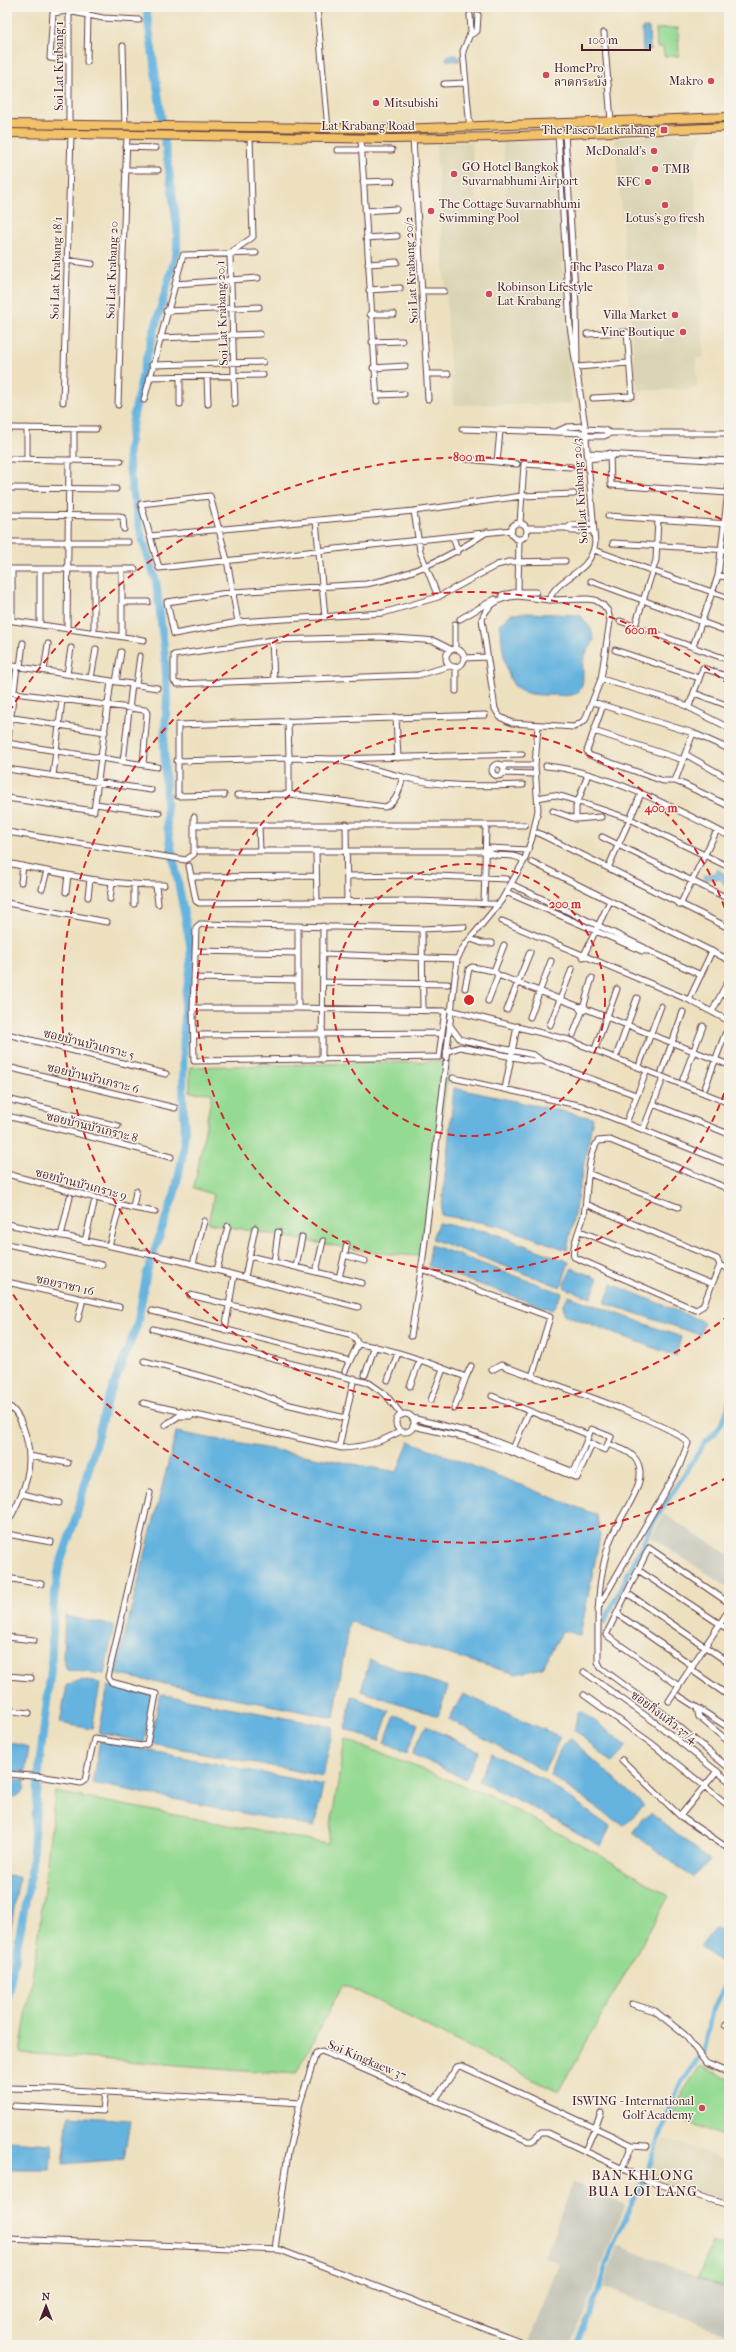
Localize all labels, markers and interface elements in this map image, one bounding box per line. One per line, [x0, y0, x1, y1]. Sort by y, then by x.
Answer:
street label: Soi Lat Krabang 1 [52, 21, 66, 111]
scale bar [582, 26, 650, 52]
text: 100 m [588, 33, 618, 47]
place label: HomePro ลาดกระบัง [554, 61, 607, 89]
marker: HomePro ลาดกระบัง [541, 70, 551, 80]
place label: Makro [669, 74, 703, 88]
marker: Makro [706, 76, 716, 86]
place label: Mitsubishi [384, 96, 439, 110]
marker: Mitsubishi [371, 98, 381, 108]
street label: Lat Krabang Road [321, 119, 415, 133]
place label: The Paseo Latkrabang [542, 123, 657, 137]
marker: The Paseo Latkrabang [659, 125, 669, 135]
place label: McDonald's [586, 144, 647, 158]
marker: McDonald's [649, 146, 659, 156]
place label: GO Hotel Bangkok Suvarnabhumi Airport [462, 160, 579, 188]
place label: TMB [663, 162, 690, 176]
marker: TMB [650, 164, 660, 174]
marker: GO Hotel Bangkok Suvarnabhumi Airport [449, 169, 459, 179]
place label: KFC [617, 175, 640, 189]
marker: KFC [643, 177, 653, 187]
place label: The Cottage Suvarnabhumi Swimming Pool [439, 197, 581, 225]
marker: Lotus's go fresh [660, 200, 670, 210]
marker: The Cottage Suvarnabhumi Swimming Pool [426, 206, 436, 216]
place label: Lotus's go fresh [625, 211, 705, 225]
street label: Soi Lat Krabang 18/1 [47, 216, 65, 320]
street label: Soi Lat Krabang 20/2 [401, 216, 421, 324]
street label: Soi Lat Krabang 20 [103, 221, 121, 319]
street label: Soi Lat Krabang 20/1 [213, 260, 231, 366]
place label: The Paseo Plaza [571, 260, 653, 274]
marker: The Paseo Plaza [656, 262, 666, 272]
place label: Robinson Lifestyle Lat Krabang [497, 280, 593, 308]
marker: Robinson Lifestyle Lat Krabang [484, 289, 494, 299]
place label: Villa Market [602, 308, 668, 322]
marker: Villa Market [670, 310, 680, 320]
place label: Vine Boutique [600, 325, 675, 339]
marker: Vine Boutique [678, 327, 688, 337]
street label: Soi Lat Krabang 20/3 [569, 438, 591, 544]
text: 800 m [453, 450, 486, 464]
text: 600 m [625, 623, 658, 637]
text: 400 m [644, 801, 678, 816]
text: 200 m [549, 897, 582, 911]
centre of rings [462, 993, 476, 1007]
street label: ซอยบ้านบัวเกราะ 5 [42, 1026, 136, 1062]
street label: ซอยบ้านบัวเกราะ 6 [45, 1060, 141, 1096]
street label: ซอยบ้านบัวเกราะ 8 [45, 1109, 139, 1145]
street label: ซอยบ้านบัวเกราะ 9 [34, 1165, 128, 1203]
street label: ซอยราชา 16 [34, 1271, 96, 1299]
street label: ซอยกิ่งแก้ว 37/4 [628, 1686, 702, 1747]
street label: Soi Kingkaew 37 [326, 2037, 408, 2083]
place label: ISWING - International Golf Academy [572, 2094, 695, 2122]
marker: ISWING - International Golf Academy [697, 2103, 707, 2113]
district label: BAN KHLONG BUA LOI LANG [588, 2167, 698, 2200]
north arrow [26, 2286, 66, 2326]
text: N [42, 2290, 51, 2303]

